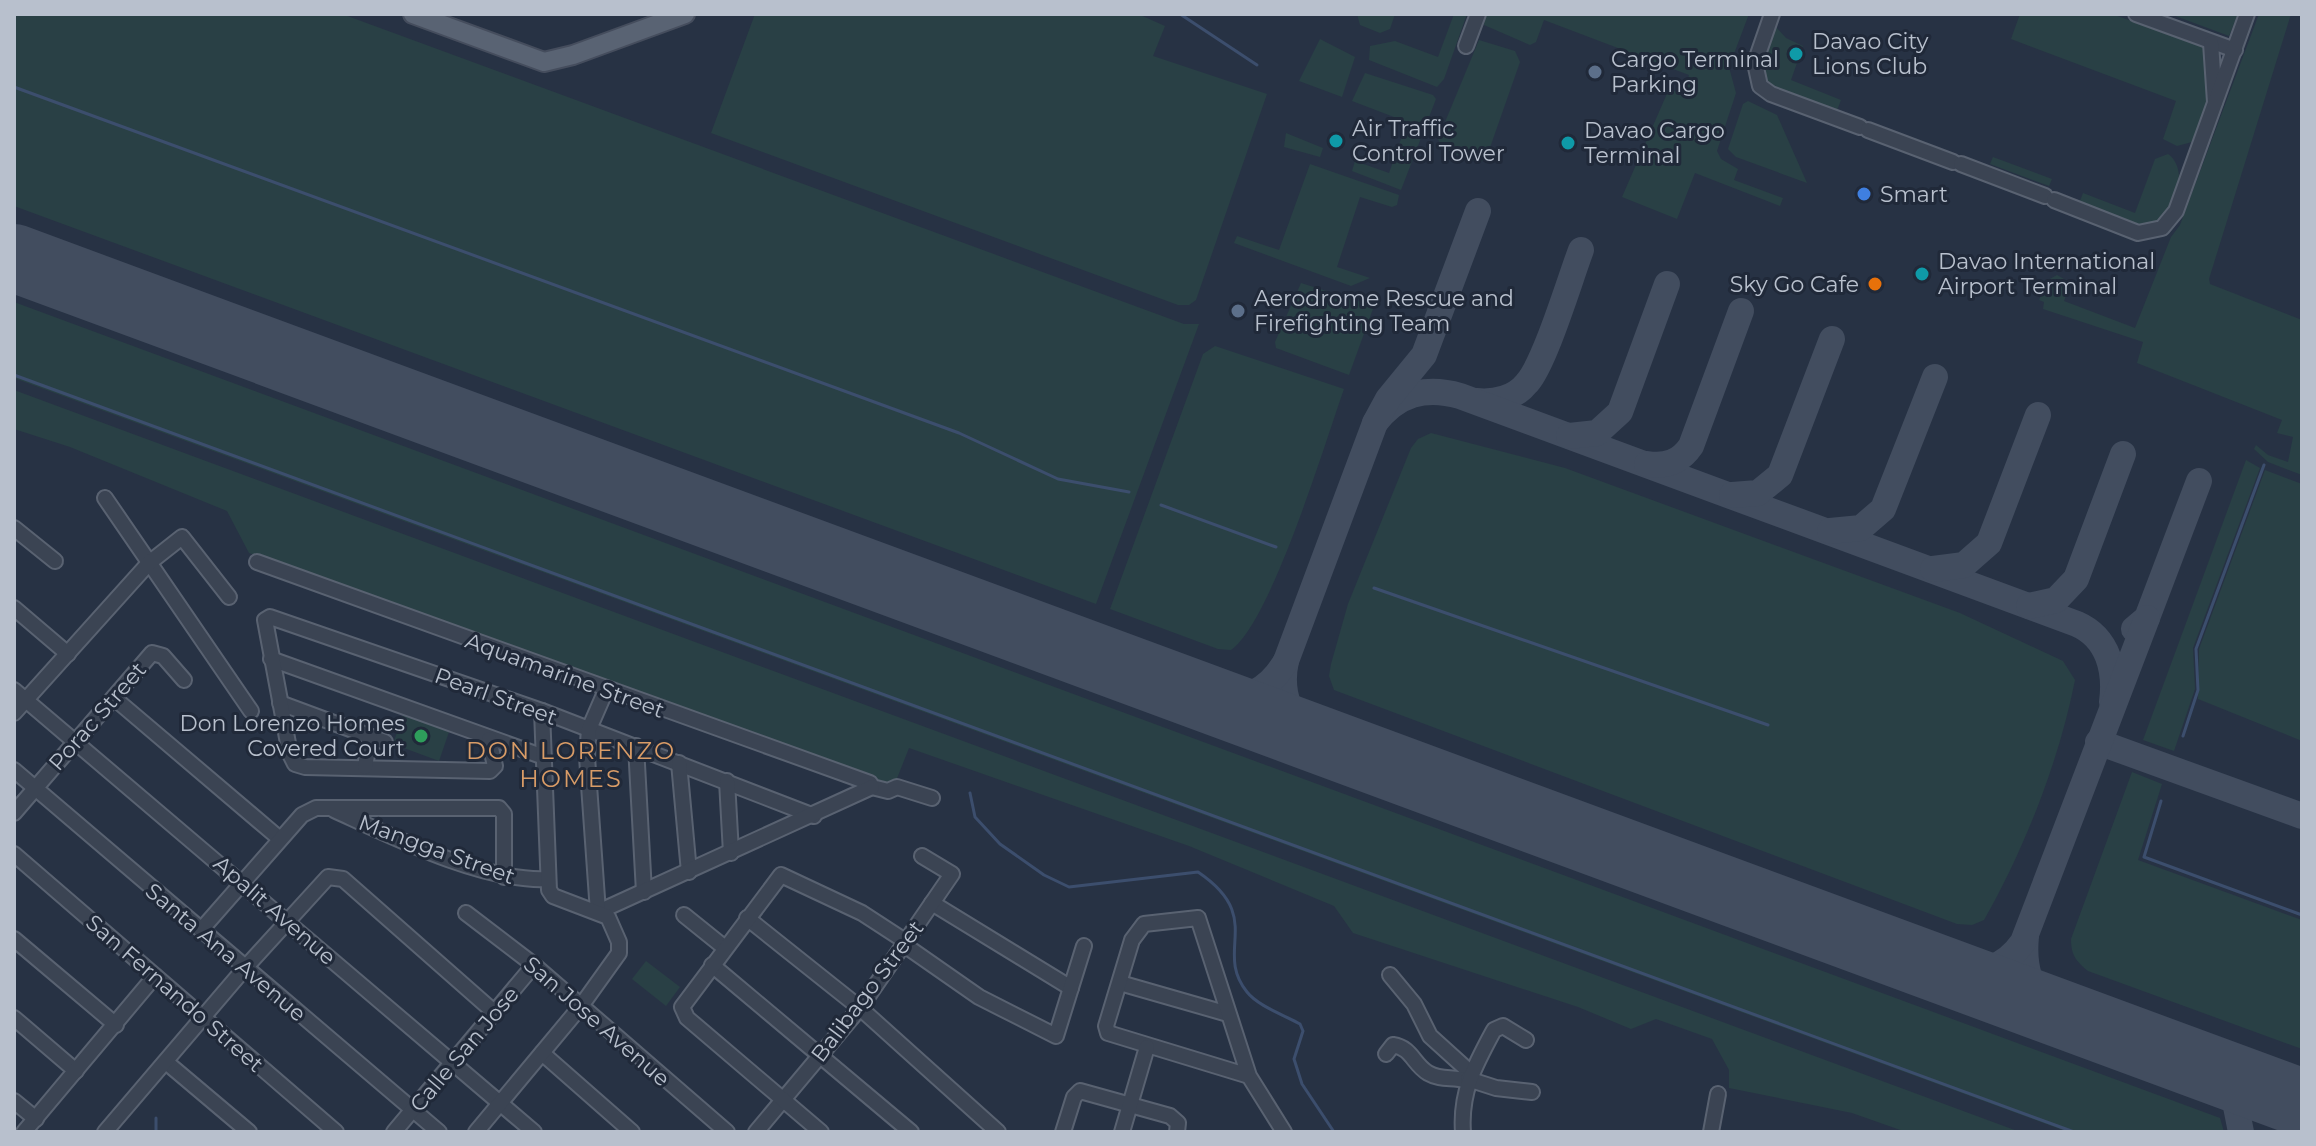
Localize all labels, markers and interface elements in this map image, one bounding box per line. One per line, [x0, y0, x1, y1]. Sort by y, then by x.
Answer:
place label: Davao City Lions Club [1812, 28, 1928, 80]
marker: Davao City Lions Club [1787, 45, 1805, 63]
place label: Cargo Terminal Parking [1611, 46, 1779, 98]
marker: Cargo Terminal Parking [1586, 63, 1604, 81]
place label: Air Traffic Control Tower [1352, 115, 1505, 167]
place label: Davao Cargo Terminal [1584, 117, 1725, 169]
marker: Air Traffic Control Tower [1327, 132, 1345, 150]
marker: Davao Cargo Terminal [1559, 134, 1577, 152]
place label: Smart [1880, 181, 1948, 208]
marker: Smart [1855, 185, 1873, 203]
place label: Davao International Airport Terminal [1938, 248, 2155, 300]
marker: Davao International Airport Terminal [1913, 265, 1931, 283]
place label: Sky Go Cafe [1730, 271, 1859, 298]
marker: Sky Go Cafe [1866, 275, 1884, 293]
place label: Aerodrome Rescue and Firefighting Team [1254, 285, 1514, 337]
marker: Aerodrome Rescue and Firefighting Team [1229, 302, 1247, 320]
street label: Aquamarine Street [462, 627, 668, 724]
street label: Porac Street [43, 657, 152, 776]
street label: Pearl Street [431, 662, 561, 731]
place label: Don Lorenzo Homes Covered Court [179, 710, 405, 762]
marker: Don Lorenzo Homes Covered Court [412, 727, 430, 745]
district label: DON LORENZO HOMES [466, 736, 676, 793]
street label: Mangga Street [355, 809, 519, 890]
street label: Apalit Avenue [208, 850, 341, 971]
street label: Santa Ana Avenue [140, 877, 311, 1027]
street label: San Fernando Street [80, 909, 269, 1078]
street label: Balibago Street [805, 915, 929, 1067]
street label: San Jose Avenue [518, 951, 675, 1092]
street label: Calle San Jose [404, 981, 525, 1117]

